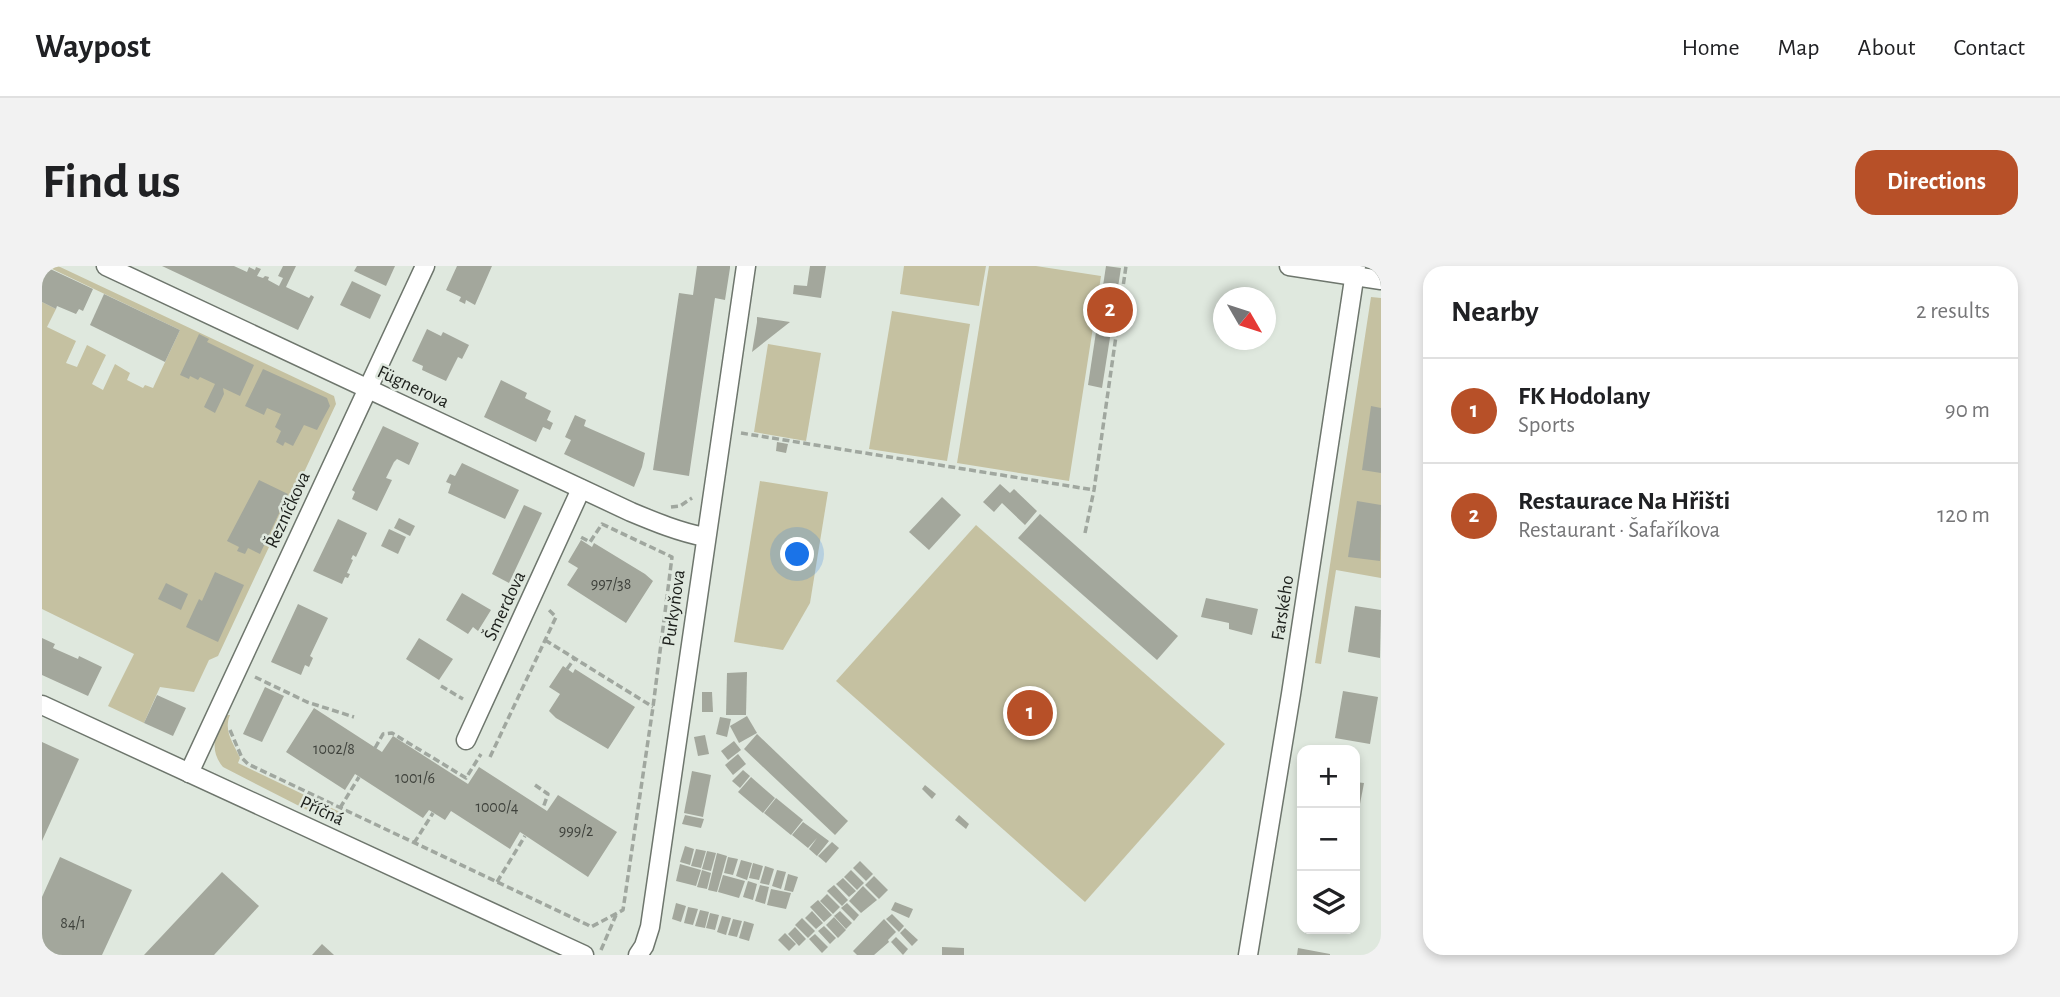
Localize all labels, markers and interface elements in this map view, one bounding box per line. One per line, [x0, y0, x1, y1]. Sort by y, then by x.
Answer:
text: Waypost [35, 31, 151, 64]
text: Home [1682, 36, 1740, 60]
text: Map [1778, 36, 1820, 60]
text: About [1858, 36, 1915, 60]
text: Contact [1953, 36, 2025, 60]
button: Directions [1855, 150, 2018, 215]
text: Find us [42, 158, 181, 207]
pin: 2 [1087, 284, 1133, 336]
north arrow [1213, 287, 1276, 350]
text: Nearby [1451, 297, 1539, 327]
text: 2 results [1916, 300, 1990, 323]
street label: Fügnerova [374, 362, 452, 412]
text: FK Hodolany [1518, 383, 1650, 409]
text: 1 [1470, 399, 1478, 422]
text: 90 m [1945, 399, 1990, 422]
text: Sports [1518, 414, 1575, 437]
street label: Řezníčkova [260, 468, 314, 551]
text: Restaurace Na Hřišti [1518, 488, 1730, 514]
text: 2 [1469, 504, 1479, 527]
text: 120 m [1937, 504, 1990, 527]
text: Restaurant · Šafaříkova [1518, 519, 1720, 542]
your location [780, 537, 814, 571]
street label: Šmerdova [479, 567, 529, 644]
street label: Purkyňova [659, 568, 689, 648]
street label: Farského [1268, 574, 1298, 642]
house number: 997/38 [591, 576, 631, 592]
pin: 1 [1007, 687, 1053, 739]
house number: 1002/8 [313, 741, 355, 757]
map controls [1297, 745, 1360, 934]
button: + [1297, 745, 1360, 808]
house number: 1001/6 [395, 770, 435, 786]
street label: Příčná [297, 793, 347, 829]
house number: 1000/4 [475, 799, 519, 815]
button: − [1297, 808, 1360, 871]
house number: 999/2 [559, 823, 593, 839]
button: layers [1297, 871, 1360, 934]
house number: 84/1 [60, 915, 86, 931]

